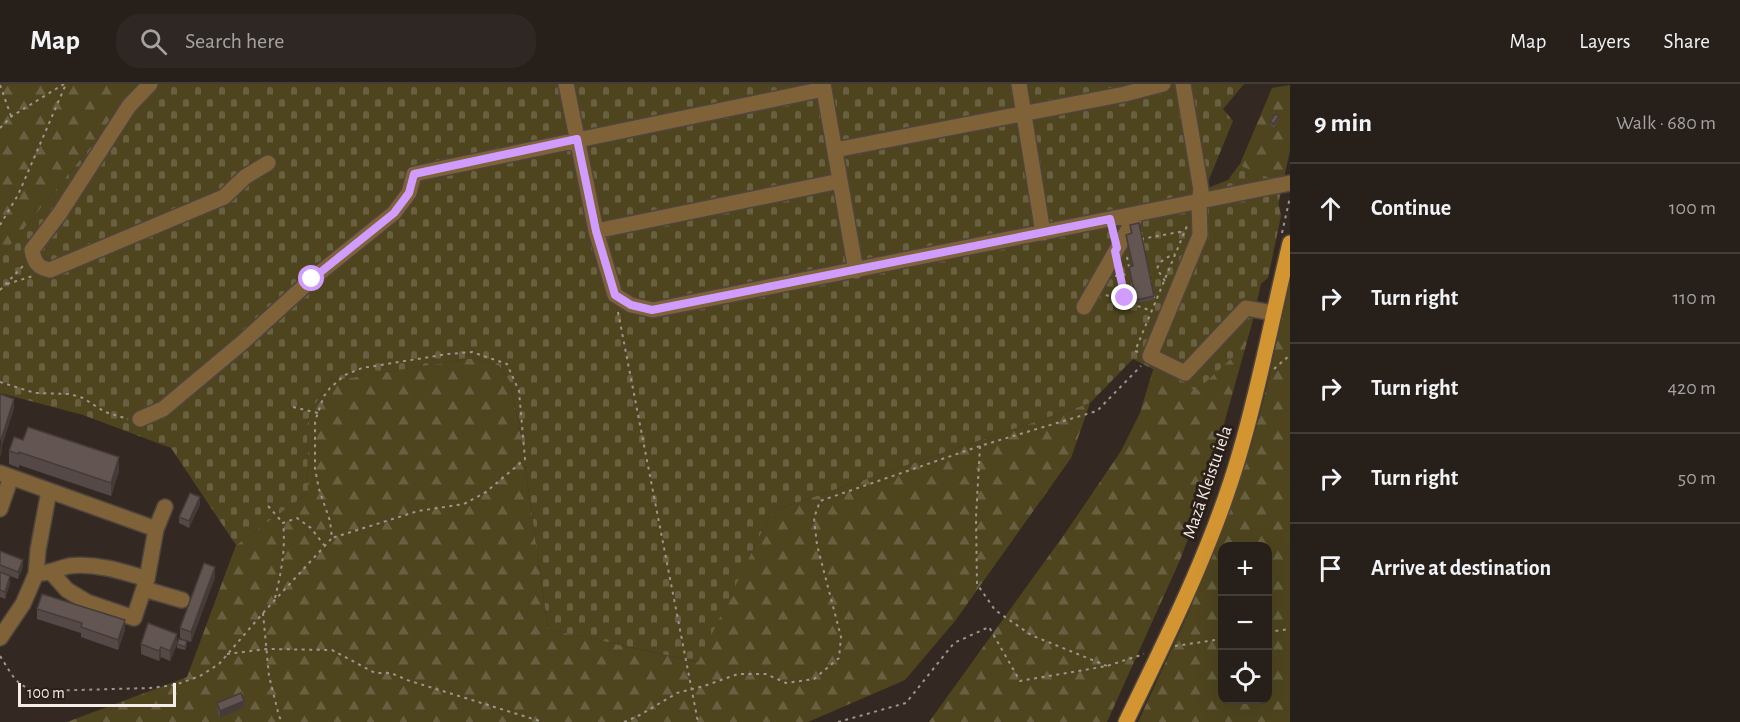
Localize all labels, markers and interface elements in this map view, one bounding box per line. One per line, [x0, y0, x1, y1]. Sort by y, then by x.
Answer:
search box [116, 14, 536, 68]
icon: search [137, 25, 170, 58]
text: Map [30, 27, 80, 55]
text: Search here [185, 30, 284, 52]
text: Map [1510, 31, 1546, 52]
text: Layers [1579, 31, 1630, 52]
text: Share [1663, 31, 1710, 52]
text: 9 min [1314, 110, 1372, 136]
text: Walk · 680 m [1616, 113, 1716, 133]
icon: ahead [1314, 192, 1347, 225]
text: Continue [1371, 197, 1451, 219]
text: 100 m [1669, 198, 1716, 218]
route start [298, 265, 324, 291]
icon: right [1314, 282, 1347, 315]
route end [1111, 284, 1137, 310]
text: Turn right [1371, 287, 1458, 309]
text: 110 m [1672, 288, 1716, 308]
icon: right [1314, 372, 1347, 405]
text: Turn right [1371, 377, 1458, 399]
text: 420 m [1667, 378, 1716, 398]
street label: Mazā Kleistu iela [1180, 424, 1236, 541]
icon: right [1314, 462, 1347, 495]
text: Turn right [1371, 467, 1458, 489]
text: 50 m [1678, 468, 1716, 488]
map controls [1218, 542, 1272, 704]
button: + [1218, 542, 1272, 596]
icon: arrive [1314, 552, 1347, 585]
text: Arrive at destination [1371, 557, 1551, 579]
button: − [1218, 596, 1272, 650]
button: locate [1218, 650, 1272, 704]
scale bar [18, 680, 176, 708]
text: 100 m [27, 685, 65, 701]

